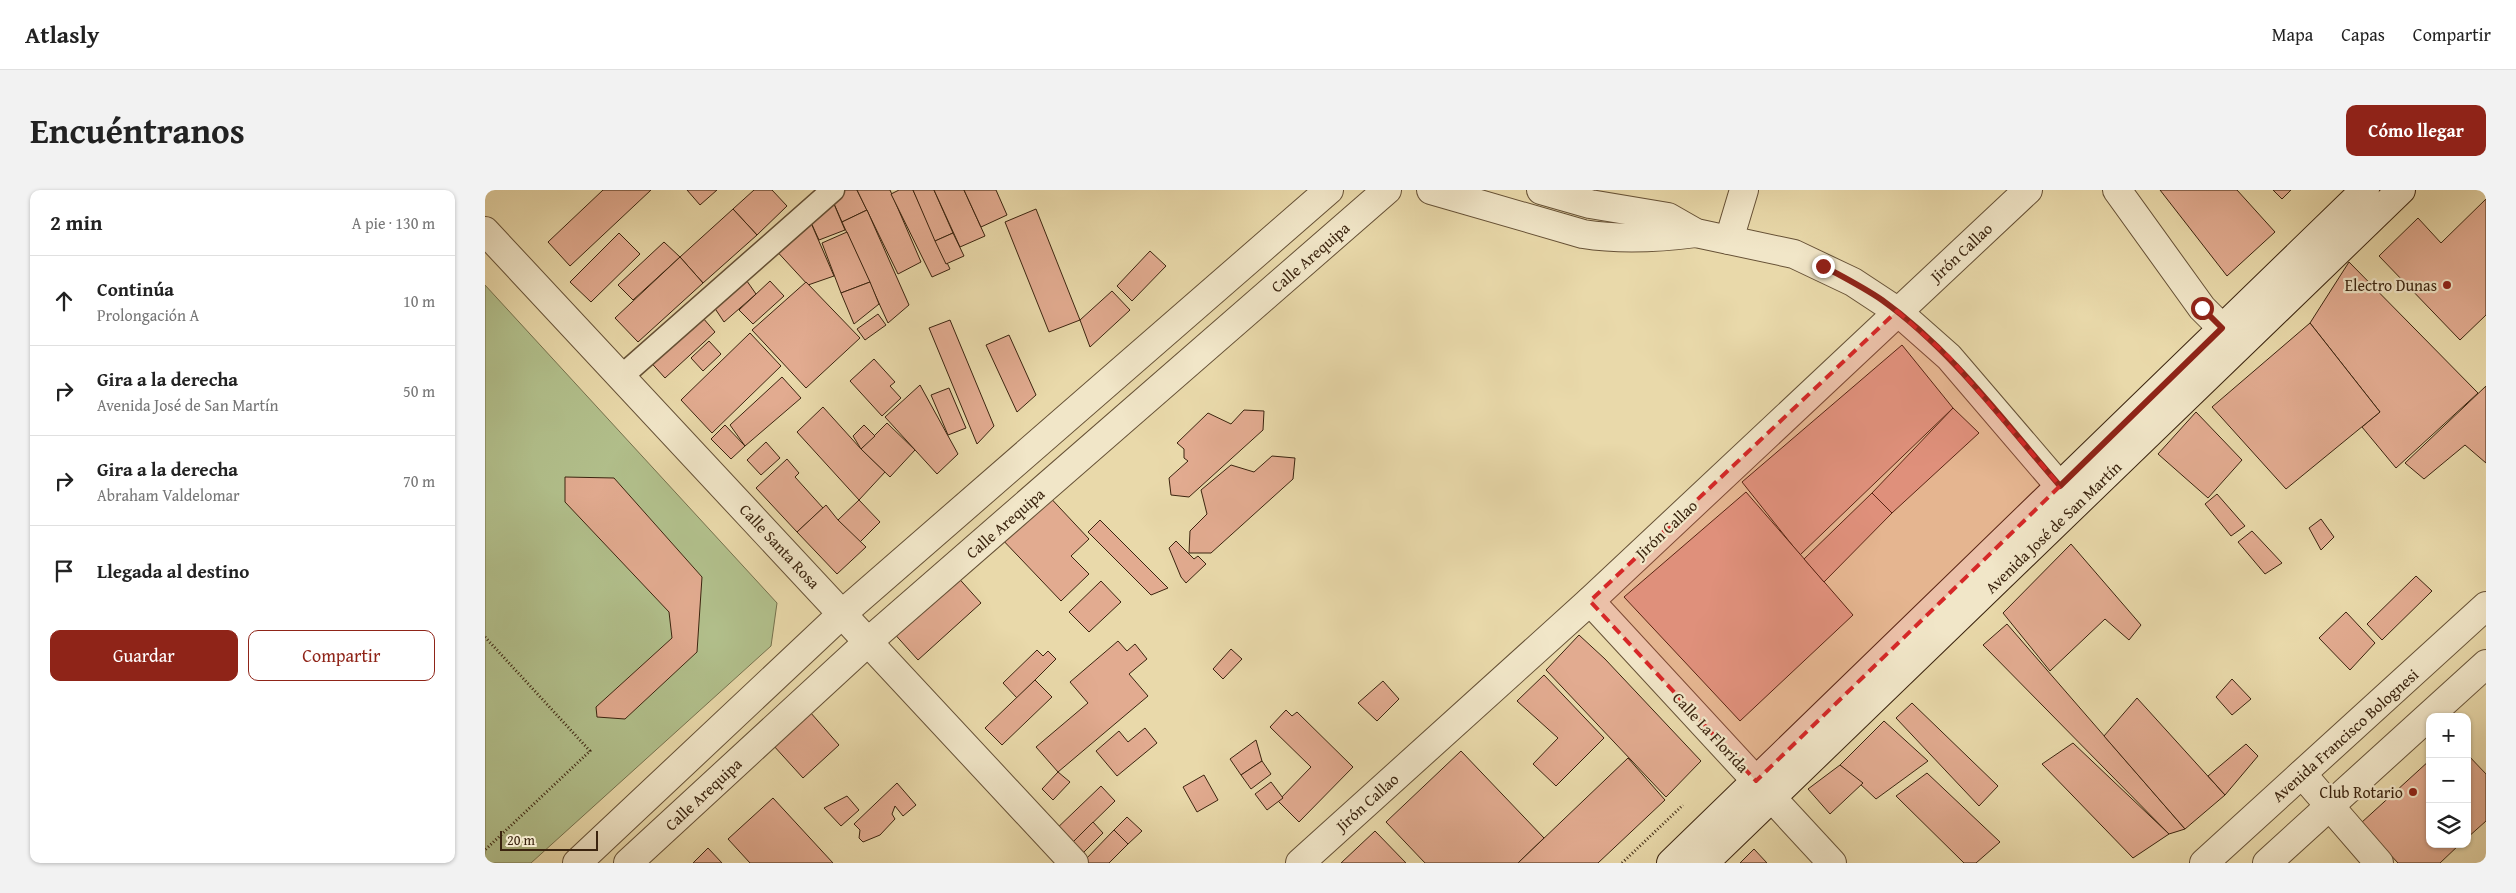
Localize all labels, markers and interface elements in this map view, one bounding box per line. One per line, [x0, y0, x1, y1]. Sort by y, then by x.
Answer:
text: Atlasly [25, 17, 99, 52]
text: Mapa [2272, 21, 2313, 48]
text: Capas [2341, 21, 2385, 48]
text: Compartir [2413, 21, 2491, 48]
text: Encuéntranos [30, 105, 245, 156]
button: Cómo llegar [2346, 105, 2486, 156]
text: 2 min [50, 207, 102, 238]
text: A pie · 130 m [352, 211, 435, 235]
street label: Calle Arequipa [1265, 216, 1355, 298]
street label: Jirón Callao [1923, 217, 1998, 289]
route end [1812, 255, 1835, 278]
place label: Electro Dunas [2345, 273, 2437, 297]
text: Continúa [97, 275, 174, 303]
marker: Electro Dunas [2441, 279, 2453, 291]
icon: ahead [50, 287, 78, 315]
text: 10 m [403, 289, 435, 313]
route start [2191, 297, 2214, 320]
text: Prolongación A [97, 303, 199, 327]
text: Gira a la derecha [97, 365, 238, 393]
icon: right [50, 377, 78, 405]
text: 50 m [403, 379, 435, 403]
text: Avenida José de San Martín [97, 393, 279, 417]
text: Gira a la derecha [97, 455, 238, 483]
street label: Avenida José de San Martín [1979, 455, 2127, 599]
icon: right [50, 467, 78, 495]
text: 70 m [403, 469, 435, 493]
street label: Calle Arequipa [960, 482, 1050, 564]
text: Abraham Valdelomar [97, 483, 240, 507]
street label: Jirón Callao [1628, 494, 1703, 566]
street label: Calle Santa Rosa [734, 498, 826, 594]
icon: arrive [50, 557, 78, 585]
text: Llegada al destino [97, 557, 249, 585]
button: Guardar [50, 630, 238, 681]
button: Compartir [248, 630, 435, 681]
street label: Avenida Francisco Bolognesi [2266, 662, 2424, 807]
street label: Calle La Florida [1667, 686, 1755, 778]
map controls [2426, 713, 2471, 848]
button: + [2426, 713, 2471, 758]
street label: Calle Arequipa [659, 752, 747, 836]
button: − [2426, 758, 2471, 803]
street label: Jirón Callao [1329, 767, 1404, 838]
place label: Club Rotario [2320, 780, 2403, 804]
marker: Club Rotario [2407, 786, 2419, 798]
button: layers [2426, 803, 2471, 848]
scale bar [500, 828, 597, 851]
text: 20 m [507, 830, 535, 850]

